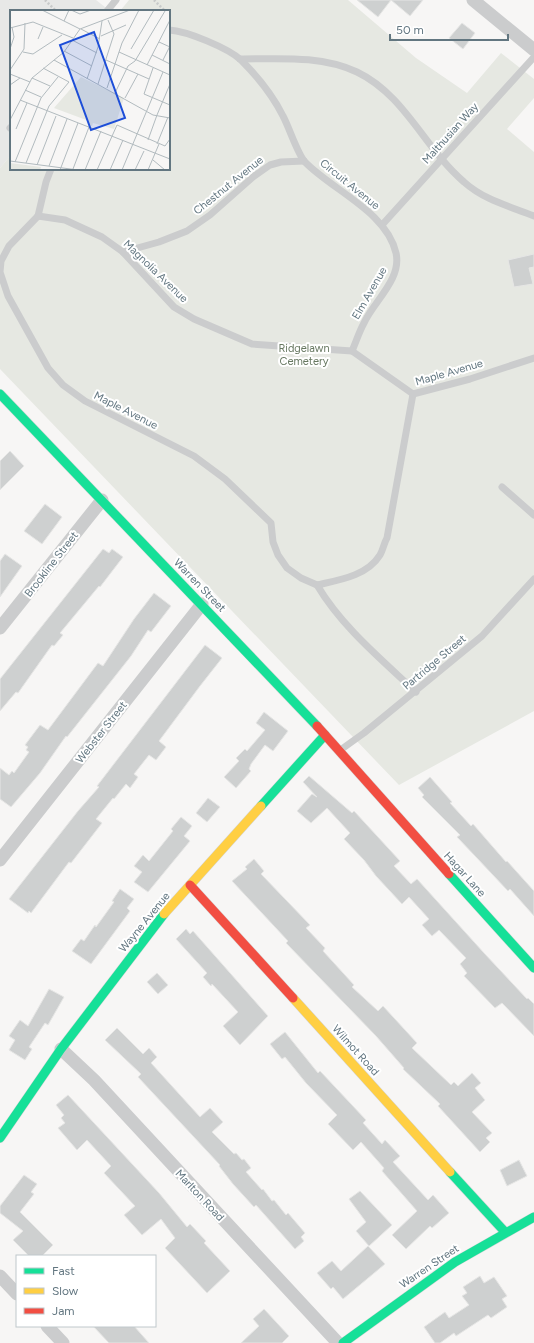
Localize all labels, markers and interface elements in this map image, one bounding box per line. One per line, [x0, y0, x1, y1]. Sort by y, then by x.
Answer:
inset map [10, 10, 170, 170]
scale bar [390, 16, 508, 42]
text: 50 m [396, 23, 424, 37]
street label: Malthusian Way [420, 100, 481, 166]
street label: Chestnut Avenue [191, 153, 266, 217]
street label: Circuit Avenue [317, 156, 382, 212]
street label: Magnolia Avenue [121, 237, 191, 305]
street label: Elm Avenue [349, 265, 390, 322]
park label: Ridgelawn Cemetery [278, 342, 330, 368]
street label: Maple Avenue [414, 357, 484, 388]
street label: Maple Avenue [92, 389, 160, 432]
street label: Brookline Street [22, 529, 81, 600]
street label: Warren Street [171, 556, 228, 615]
street label: Partridge Street [400, 632, 469, 693]
street label: Webster Street [73, 699, 130, 766]
street label: Hagar Lane [441, 849, 488, 899]
street label: Wayne Avenue [116, 890, 173, 955]
street label: Wilmot Road [330, 1022, 382, 1078]
street label: Marlton Road [172, 1167, 227, 1224]
street label: Warren Street [397, 1242, 461, 1291]
legend [16, 1255, 156, 1327]
text: Fast [52, 1264, 75, 1278]
text: Slow [52, 1284, 79, 1298]
text: Jam [52, 1304, 75, 1318]

